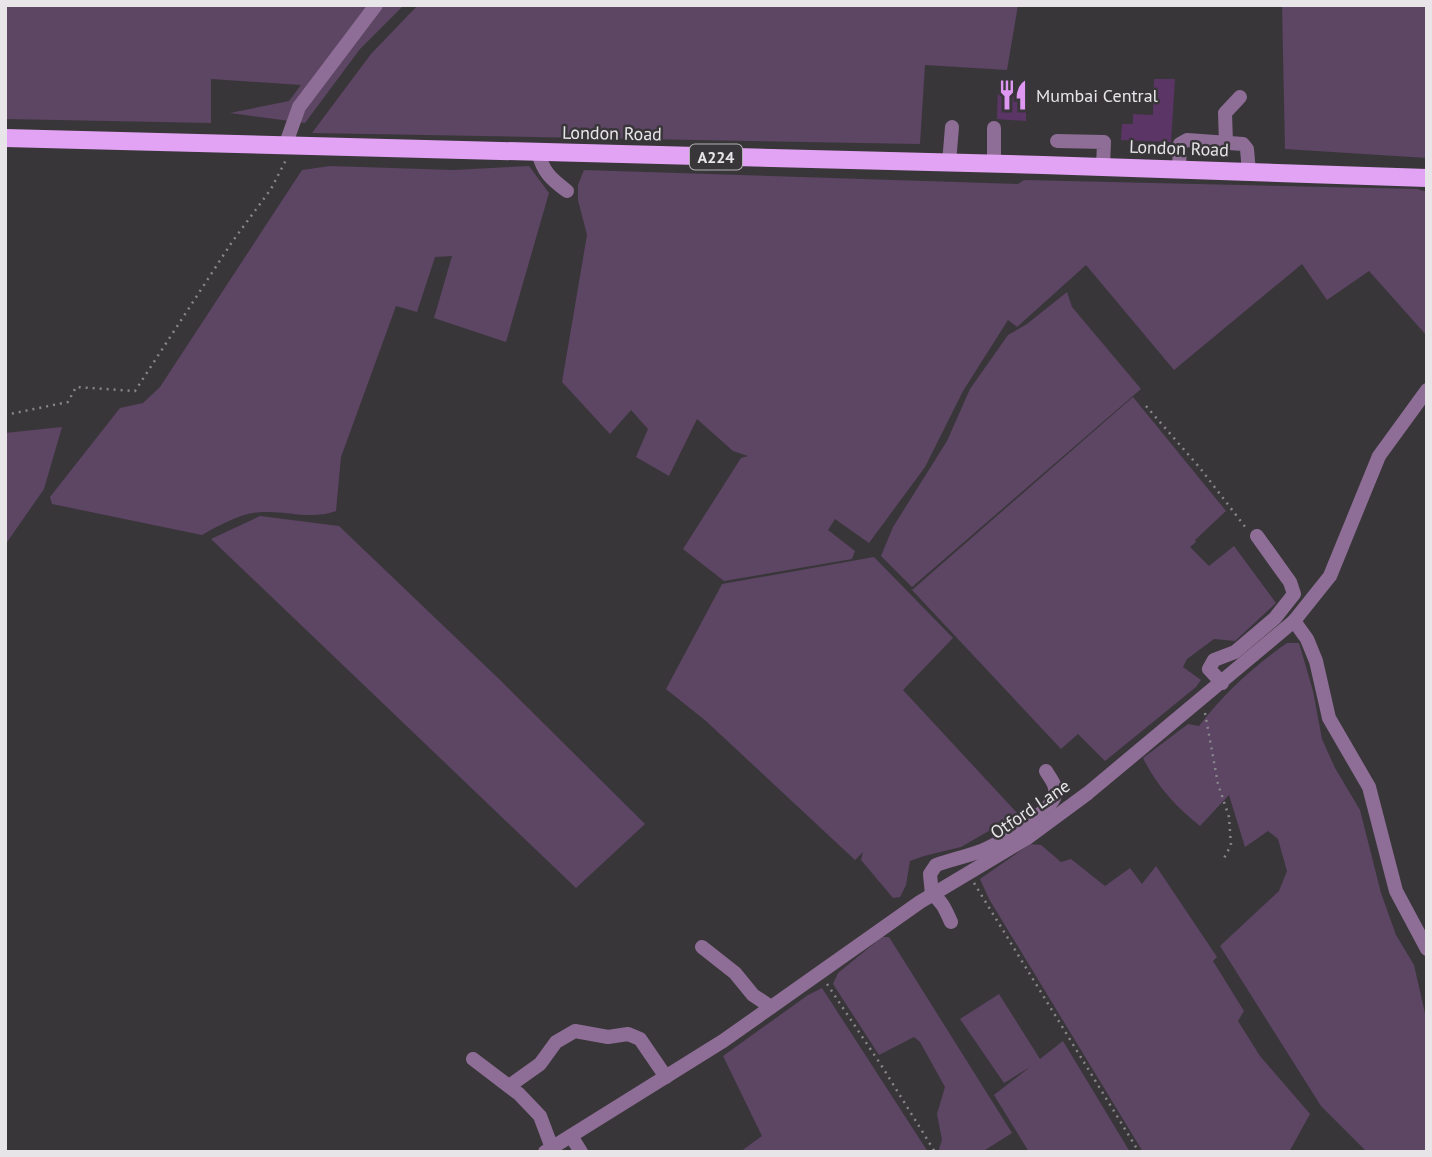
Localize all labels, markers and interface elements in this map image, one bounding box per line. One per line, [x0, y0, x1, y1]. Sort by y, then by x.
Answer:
restaurant icon: Mumbai Central [996, 78, 1030, 112]
place label: Mumbai Central [1036, 84, 1159, 107]
street label: London Road [562, 121, 662, 145]
street label: London Road [1129, 135, 1229, 161]
road number: A224 [690, 144, 742, 169]
street label: Otford Lane [986, 774, 1074, 844]

